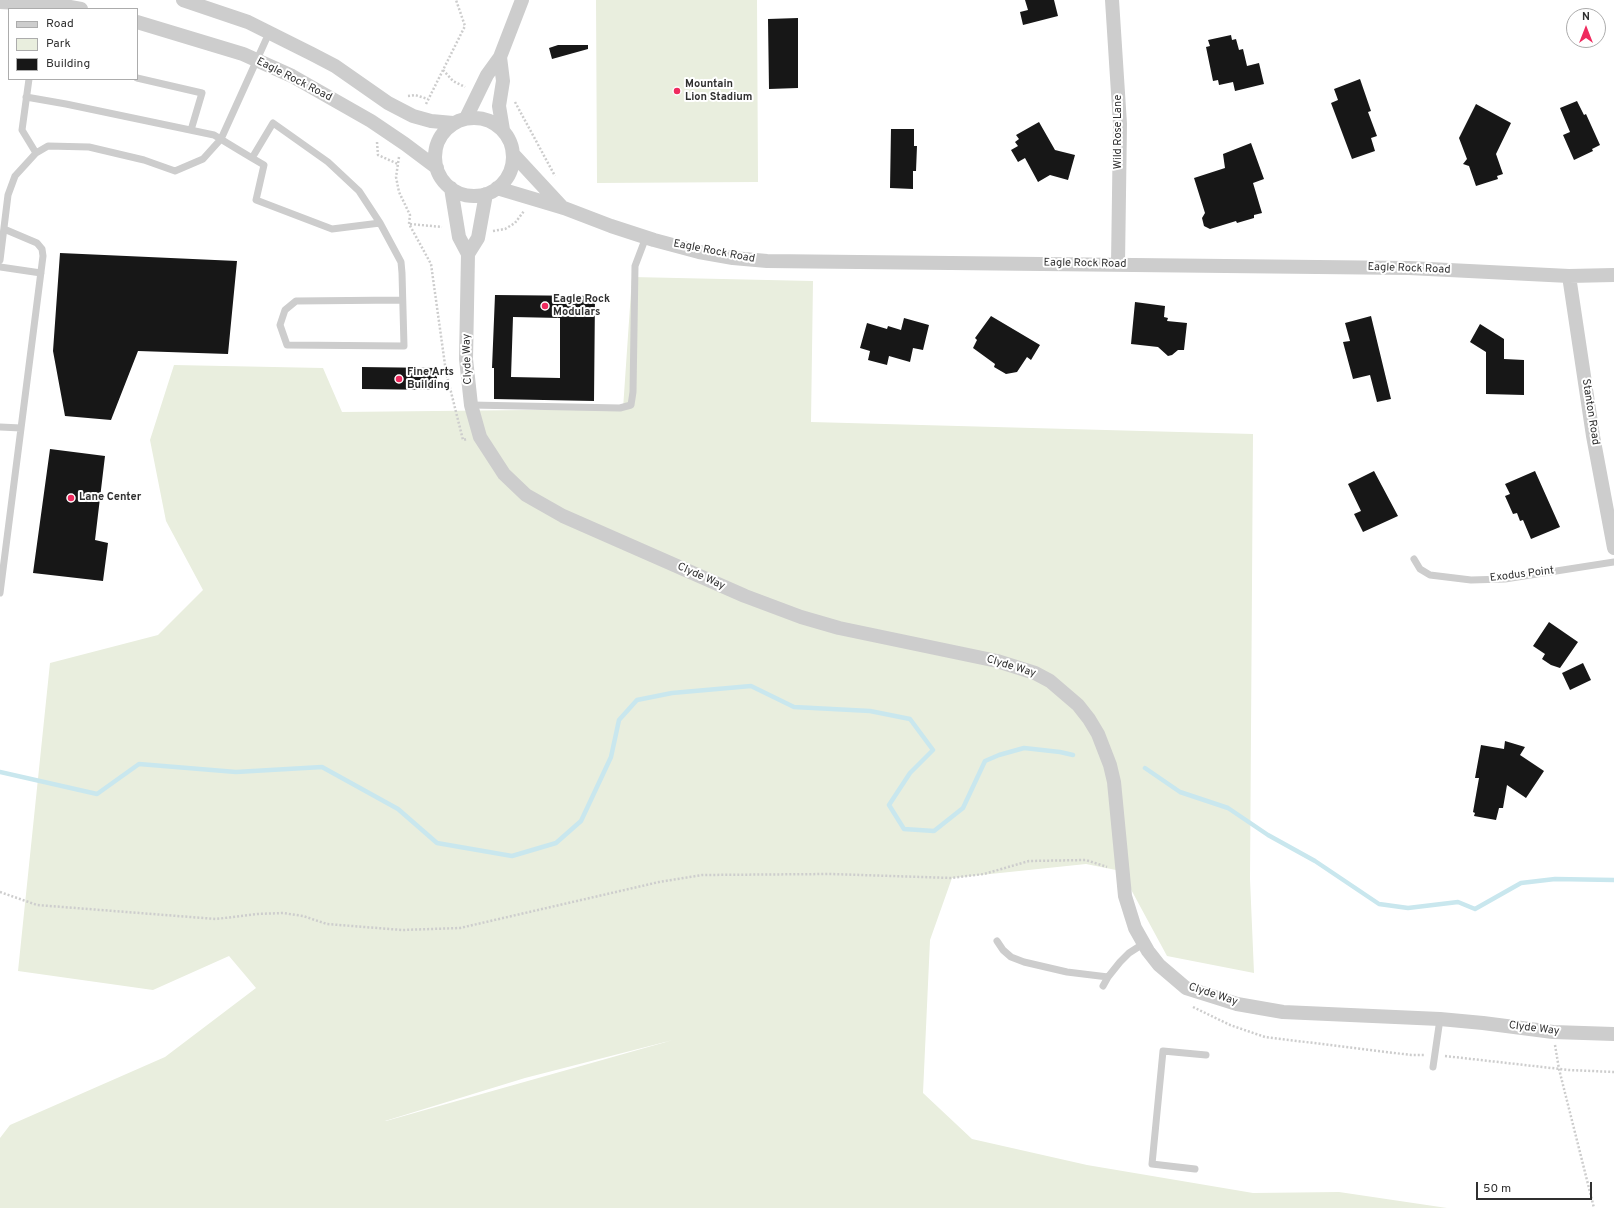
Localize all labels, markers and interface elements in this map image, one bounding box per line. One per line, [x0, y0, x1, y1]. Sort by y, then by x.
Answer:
legend [8, 8, 138, 80]
north arrow [1566, 8, 1606, 48]
text: N [1582, 10, 1590, 24]
text: Road [46, 16, 74, 32]
text: Park [46, 36, 71, 52]
street label: Eagle Rock Road [254, 55, 334, 105]
text: Building [46, 56, 90, 72]
place label: Mountain Lion Stadium [685, 78, 752, 104]
marker: Mountain Lion Stadium [672, 86, 682, 96]
street label: Wild Rose Lane [1112, 95, 1126, 169]
street label: Eagle Rock Road [672, 238, 756, 266]
street label: Eagle Rock Road [1043, 257, 1127, 271]
street label: Eagle Rock Road [1367, 261, 1451, 277]
place label: Eagle Rock Modulars [553, 293, 610, 319]
marker: Eagle Rock Modulars [540, 301, 550, 311]
street label: Clyde Way [461, 333, 475, 385]
place label: Fine Arts Building [407, 366, 454, 392]
marker: Fine Arts Building [394, 374, 404, 384]
street label: Stanton Road [1578, 378, 1602, 446]
place label: Lane Center [79, 491, 141, 505]
marker: Lane Center [66, 493, 76, 503]
street label: Clyde Way [675, 561, 727, 593]
street label: Exodus Point [1489, 565, 1555, 585]
street label: Clyde Way [985, 653, 1037, 681]
street label: Clyde Way [1187, 981, 1239, 1009]
street label: Clyde Way [1508, 1019, 1560, 1039]
scale bar [1478, 1174, 1594, 1200]
text: 50 m [1483, 1181, 1511, 1197]

